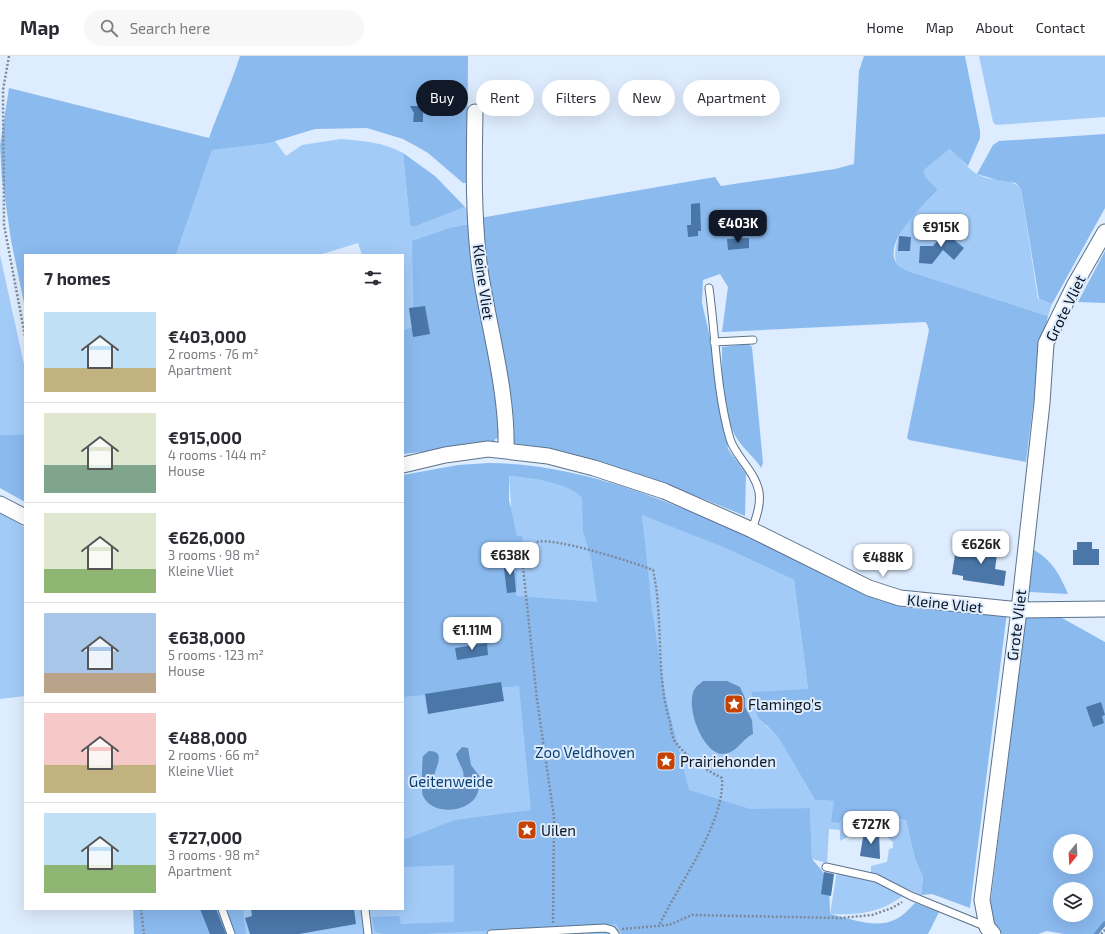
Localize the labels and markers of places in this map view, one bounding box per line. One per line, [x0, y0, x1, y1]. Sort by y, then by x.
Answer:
pin: €403K [710, 210, 766, 244]
pin: €915K [913, 214, 969, 248]
pin: €626K [953, 531, 1009, 565]
pin: €638K [482, 542, 538, 576]
pin: €488K [855, 544, 911, 578]
pin: €1.11M [439, 617, 505, 651]
place icon: Flamingo's [723, 693, 745, 715]
place label: Flamingo's [748, 695, 822, 713]
place icon: Prairiehonden [655, 750, 677, 772]
place label: Prairiehonden [680, 752, 776, 770]
pin: €727K [843, 811, 899, 845]
place icon: Uilen [516, 819, 538, 841]
place label: Uilen [541, 821, 576, 839]

